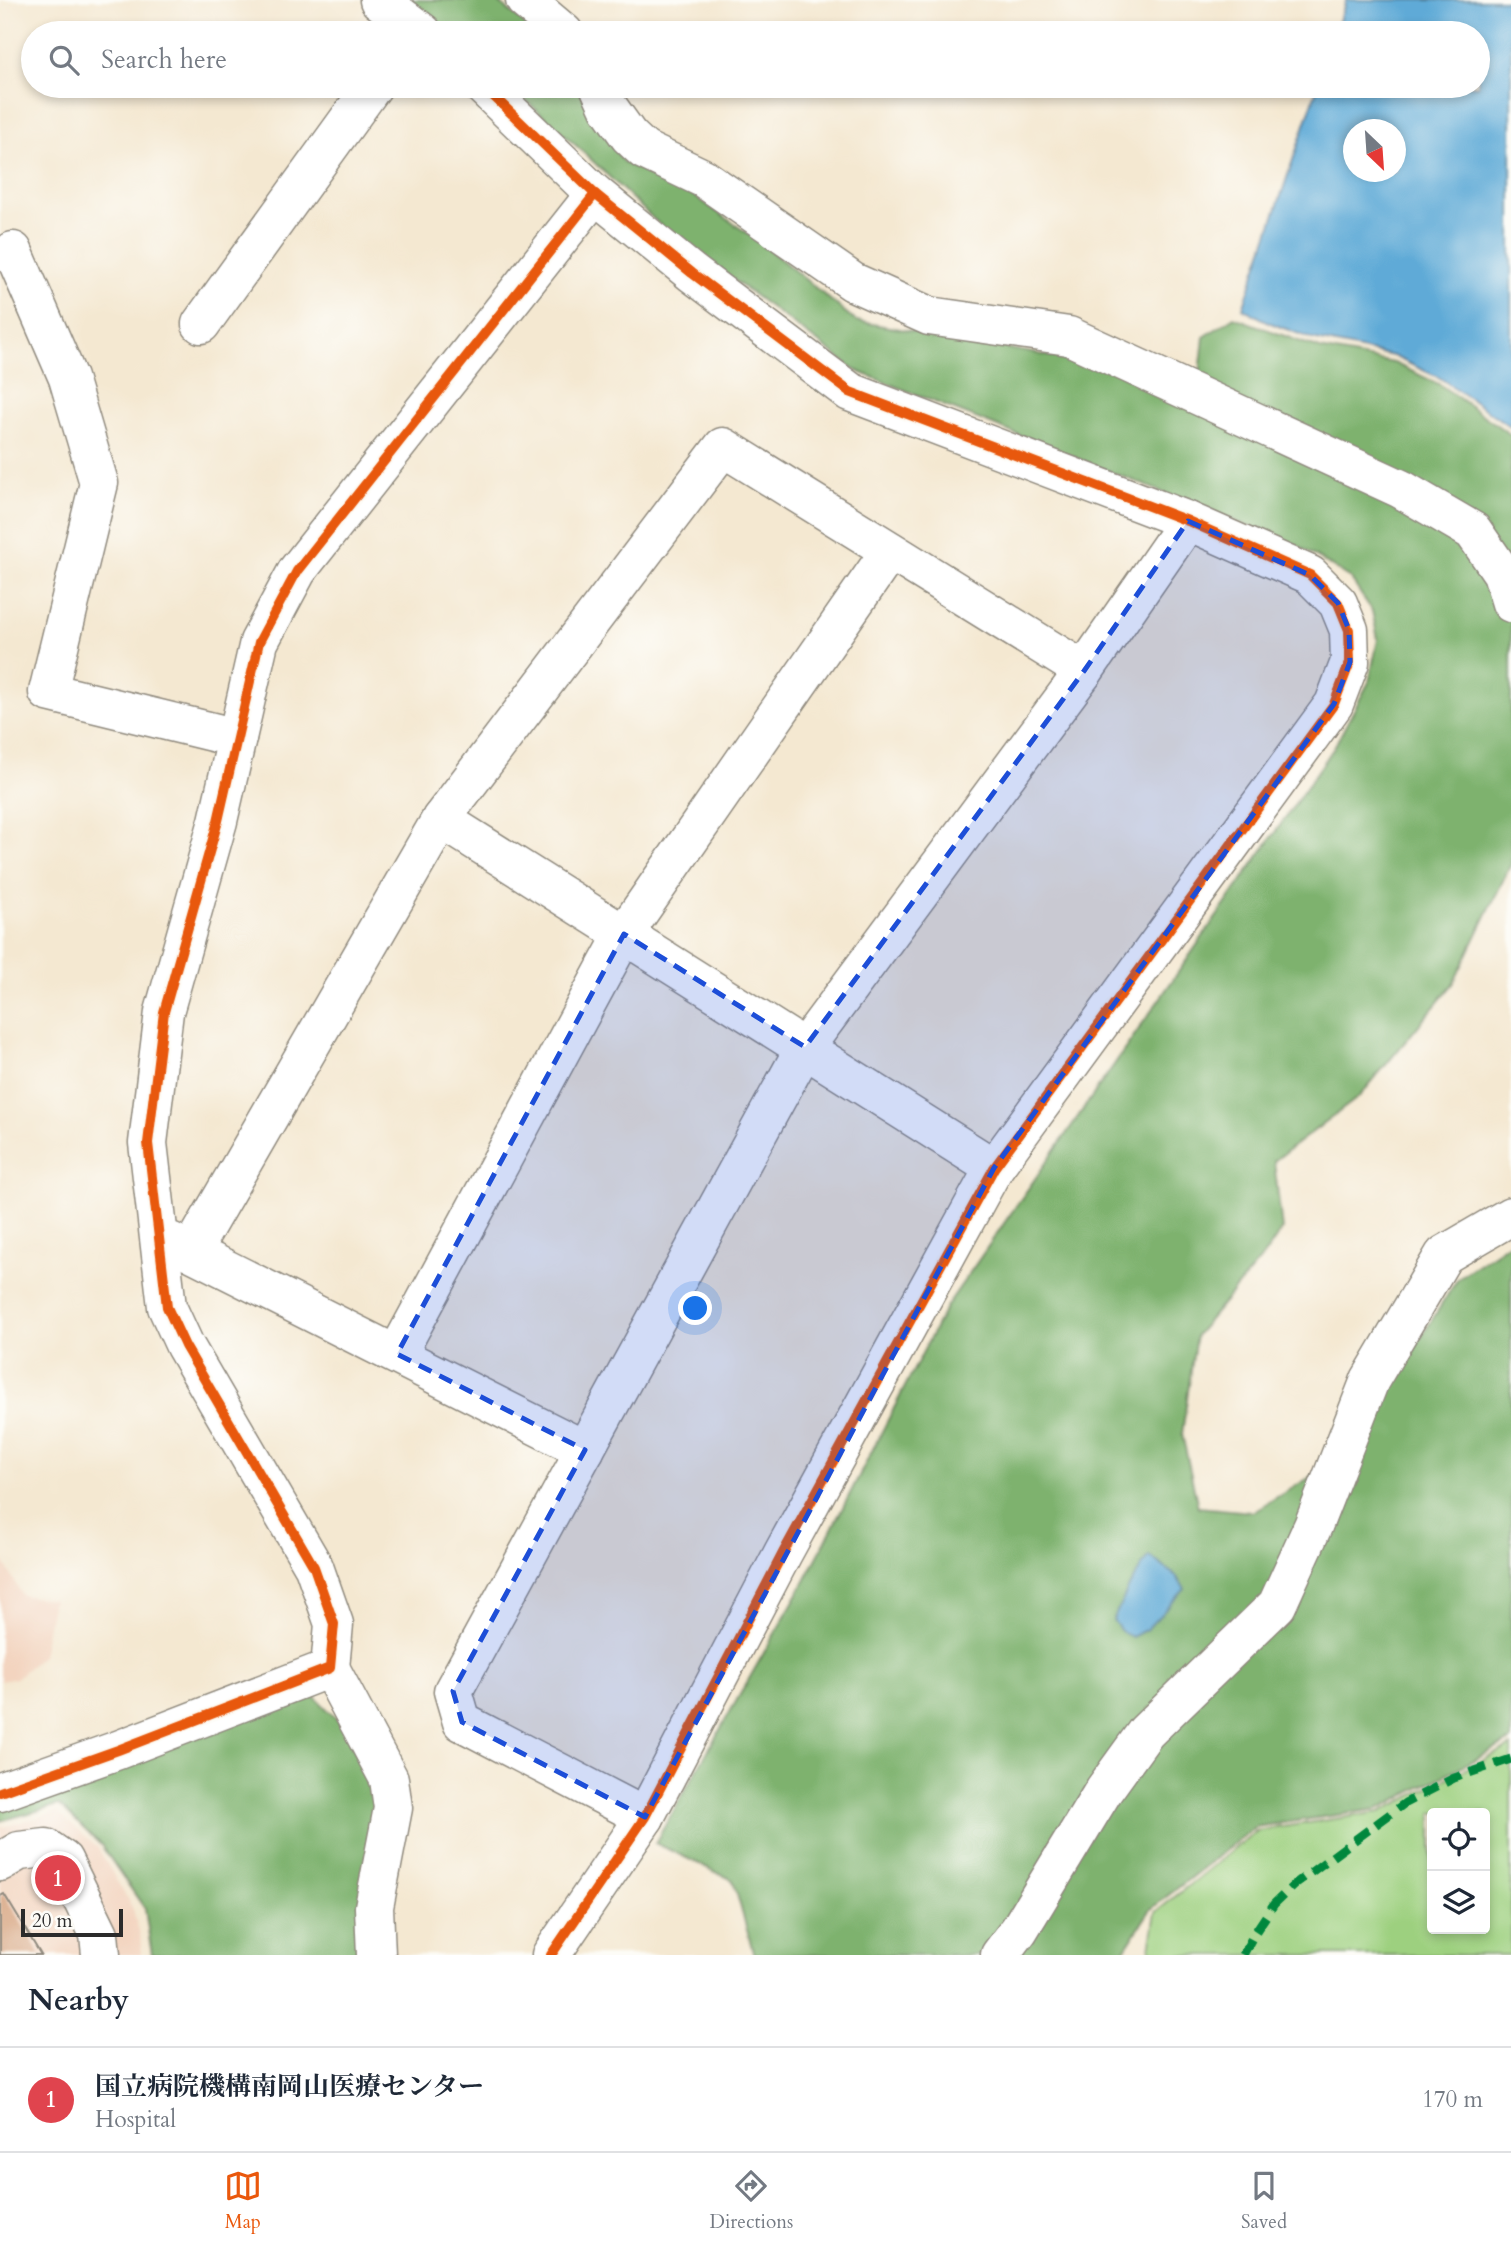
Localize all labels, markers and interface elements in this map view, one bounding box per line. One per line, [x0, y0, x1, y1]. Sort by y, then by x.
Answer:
search box [21, 21, 1490, 98]
icon: search [45, 41, 83, 79]
text: Search here [101, 42, 227, 77]
north arrow [1343, 119, 1406, 182]
your location [678, 1291, 712, 1325]
map controls [1427, 1808, 1490, 1934]
button: locate [1427, 1808, 1490, 1871]
pin: 1 [35, 1852, 81, 1904]
button: layers [1427, 1871, 1490, 1934]
scale bar [21, 1906, 122, 1938]
text: 20 m [32, 1908, 73, 1934]
text: Nearby [28, 1980, 129, 2021]
text: 国立病院機構南岡山医療センター [95, 2069, 484, 2104]
text: 1 [45, 2084, 57, 2115]
text: 170 m [1422, 2084, 1483, 2115]
text: Hospital [95, 2104, 176, 2135]
tab: Map [224, 2167, 262, 2235]
tab: Directions [710, 2167, 793, 2235]
tab: Saved [1241, 2167, 1287, 2235]

